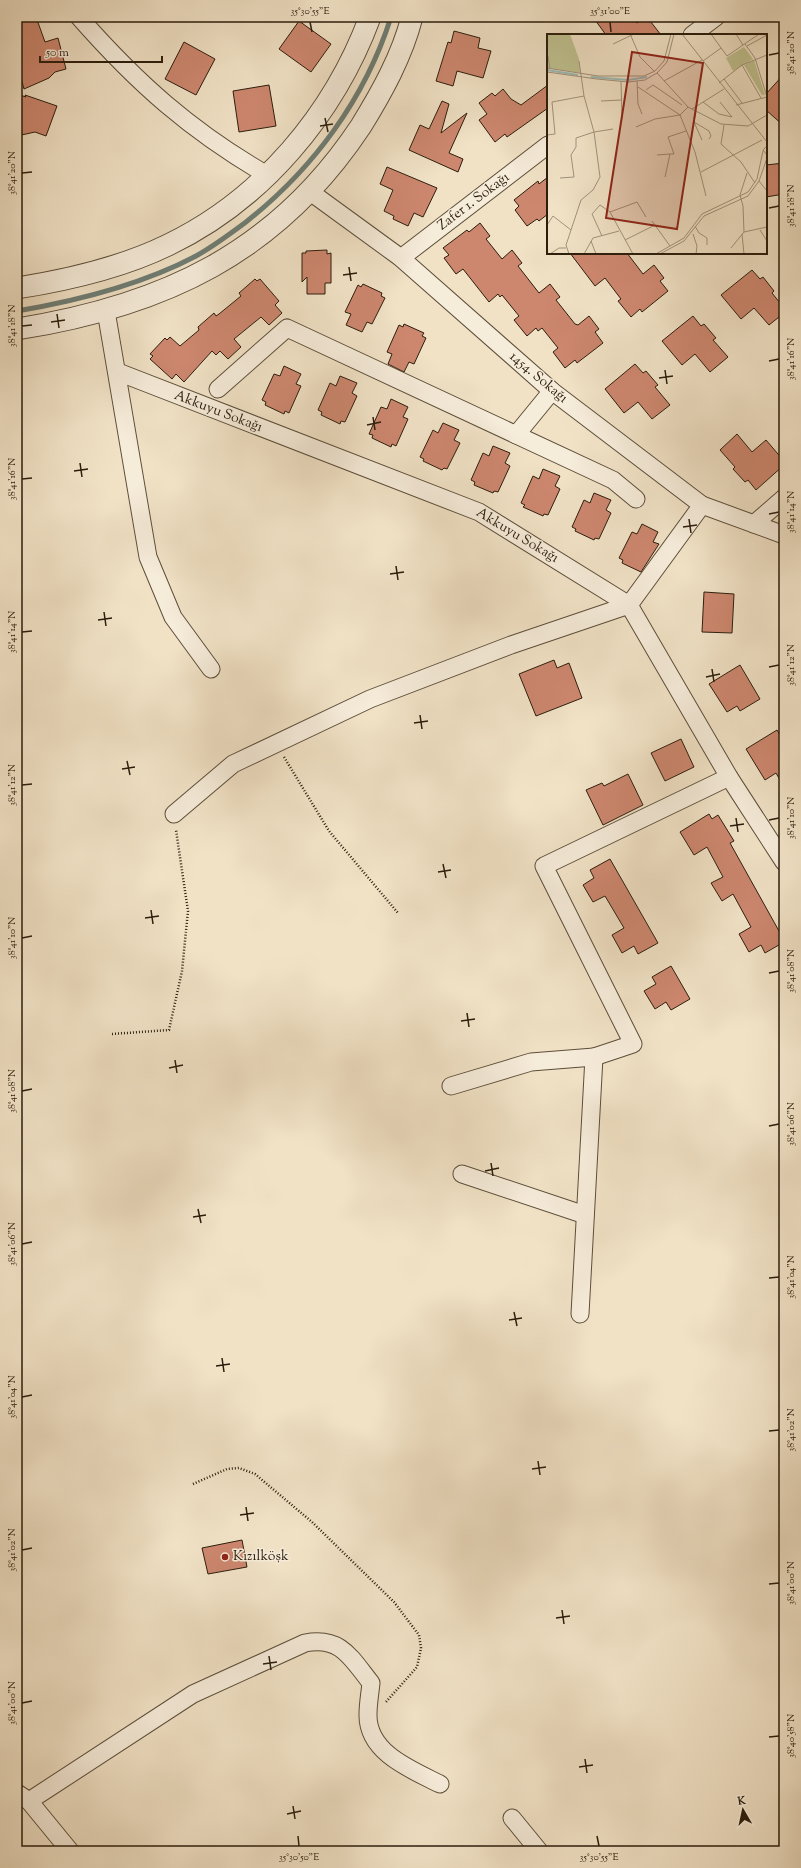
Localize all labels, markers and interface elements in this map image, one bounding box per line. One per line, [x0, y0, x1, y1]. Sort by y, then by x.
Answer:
text: 35°30'55"E [291, 4, 329, 19]
text: 35°31'00"E [590, 4, 630, 19]
text: 38°41'20"N [784, 31, 799, 75]
inset map [547, 34, 767, 254]
scale bar [40, 38, 162, 64]
text: 50 m [45, 44, 69, 62]
text: 38°41'20"N [5, 151, 20, 195]
street label: Zafer 1. Sokağı [434, 168, 514, 236]
text: 38°41'18"N [784, 185, 799, 227]
text: 38°41'18"N [5, 305, 20, 347]
text: 38°41'16"N [784, 338, 799, 380]
street label: 1454. Sokağı [504, 348, 572, 408]
street label: Akkuyu Sokağı [171, 386, 265, 438]
text: 38°41'16"N [5, 458, 20, 500]
text: 38°41'14"N [784, 491, 799, 533]
street label: Akkuyu Sokağı [472, 503, 562, 569]
text: 38°41'14"N [5, 611, 20, 653]
text: 38°41'12"N [784, 644, 799, 686]
text: 38°41'12"N [5, 764, 20, 806]
text: 38°41'10"N [784, 797, 799, 839]
text: 38°41'10"N [5, 917, 20, 959]
text: 38°41'08"N [784, 949, 799, 993]
text: 38°41'08"N [5, 1069, 20, 1113]
text: 38°41'06"N [784, 1102, 799, 1146]
text: 38°41'06"N [5, 1222, 20, 1266]
text: 38°41'04"N [784, 1255, 799, 1299]
text: 38°41'04"N [5, 1375, 20, 1419]
text: 38°41'02"N [784, 1408, 799, 1452]
text: 38°41'02"N [5, 1528, 20, 1572]
place label: Kızılköşk [233, 1547, 289, 1567]
marker: Kızılköşk [220, 1552, 230, 1562]
text: 38°41'00"N [784, 1561, 799, 1605]
text: 38°41'00"N [5, 1681, 20, 1725]
text: 38°40'58"N [784, 1714, 799, 1758]
north arrow [723, 1790, 763, 1830]
text: K [735, 1793, 747, 1810]
text: 35°30'50"E [279, 1850, 319, 1865]
text: 35°30'55"E [580, 1850, 618, 1865]

